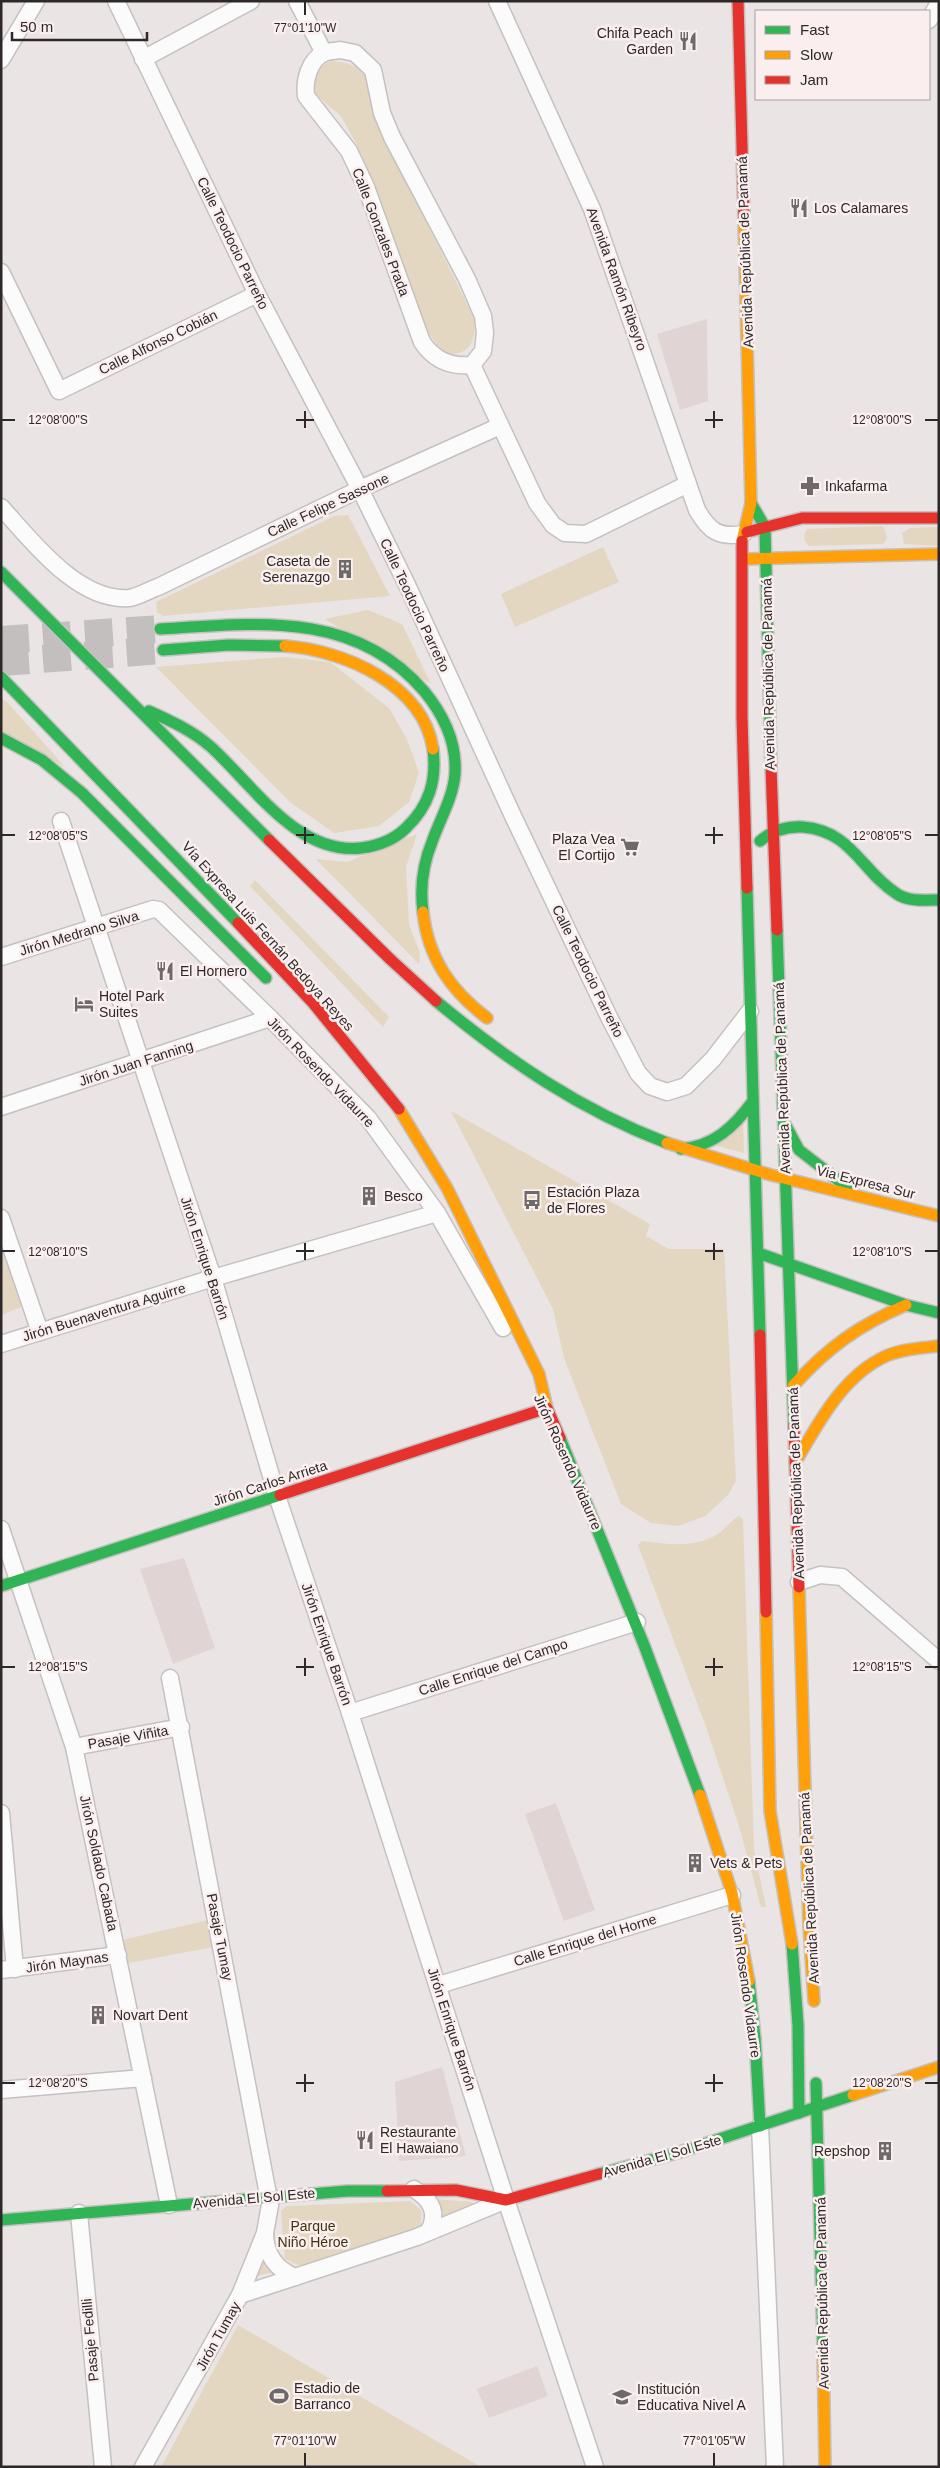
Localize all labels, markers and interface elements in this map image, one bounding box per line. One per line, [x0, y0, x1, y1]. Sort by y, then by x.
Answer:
scale bar [12, 10, 148, 42]
legend [755, 10, 930, 100]
text: 50 m [20, 18, 53, 35]
text: 77°01'10"W [274, 21, 337, 35]
text: Fast [800, 21, 830, 38]
place label: Chifa Peach Garden [597, 25, 673, 57]
restaurant icon: Chifa Peach Garden [677, 30, 699, 52]
text: Slow [800, 46, 833, 63]
text: Jam [800, 71, 828, 88]
street label: Avenida República de Panamá [734, 156, 756, 348]
street label: Calle Gonzales Prada [349, 166, 413, 299]
street label: Calle Teodocio Parreño [194, 174, 272, 312]
restaurant icon: Los Calamares [788, 197, 810, 219]
place label: Los Calamares [814, 200, 908, 216]
street label: Avenida Ramón Ribeyro [584, 205, 650, 353]
street label: Calle Alfonso Cobián [96, 306, 220, 378]
text: 12°08'00"S [28, 413, 88, 427]
text: 12°08'00"S [852, 413, 912, 427]
street label: Calle Felipe Sassone [265, 470, 392, 540]
pharmacy icon: Inkafarma [799, 475, 821, 497]
place label: Inkafarma [825, 478, 887, 494]
street label: Calle Teodocio Parreño [377, 536, 453, 674]
place label: Caseta de Serenazgo [262, 553, 330, 585]
building icon: Caseta de Serenazgo [334, 558, 356, 580]
street label: Avenida República de Panamá [758, 578, 778, 770]
text: 12°08'05"S [28, 829, 88, 843]
text: 12°08'05"S [852, 829, 912, 843]
place label: Plaza Vea El Cortijo [552, 831, 615, 863]
supermarket icon: Plaza Vea El Cortijo [619, 836, 641, 858]
street label: Vía Expresa Luis Fernán Bedoya Reyes [179, 838, 357, 1034]
street label: Calle Teodocio Parreño [549, 902, 627, 1040]
street label: Jirón Medrano Silva [17, 907, 141, 959]
restaurant icon: El Hornero [154, 960, 176, 982]
place label: El Hornero [180, 963, 247, 979]
street label: Avenida República de Panamá [771, 982, 793, 1174]
place label: Hotel Park Suites [99, 988, 165, 1020]
hotel icon: Hotel Park Suites [73, 993, 95, 1015]
street label: Jirón Rosendo Vidaurre [264, 1014, 378, 1131]
street label: Jirón Juan Fanning [77, 1037, 195, 1089]
street label: Via Expresa Sur [815, 1162, 917, 1202]
place label: Estación Plaza de Flores [547, 1184, 640, 1216]
building icon: Besco [358, 1185, 380, 1207]
place label: Besco [384, 1188, 423, 1204]
bus stop icon: Estación Plaza de Flores [521, 1189, 543, 1211]
street label: Jirón Enrique Barrón [178, 1194, 232, 1322]
text: 12°08'10"S [28, 1245, 88, 1259]
text: 12°08'10"S [852, 1245, 912, 1259]
street label: Jirón Buenaventura Aguirre [21, 1279, 188, 1344]
street label: Avenida República de Panamá [785, 1387, 807, 1579]
street label: Jirón Rosendo Vidaurre [531, 1392, 605, 1533]
street label: Jirón Carlos Arrieta [211, 1457, 329, 1509]
street label: Jirón Enrique Barrón [299, 1581, 355, 1707]
street label: Calle Enrique del Campo [417, 1635, 570, 1699]
text: 12°08'15"S [28, 1660, 88, 1674]
text: 12°08'15"S [852, 1660, 912, 1674]
street label: Pasaje Viñita [86, 1722, 170, 1752]
street label: Avenida República de Panamá [796, 1792, 822, 1984]
street label: Jirón Soldado Cabada [77, 1794, 121, 1933]
building icon: Vets & Pets [684, 1852, 706, 1874]
place label: Vets & Pets [710, 1855, 782, 1871]
street label: Pasaje Tumay [204, 1892, 236, 1982]
street label: Calle Enrique del Horne [512, 1911, 659, 1969]
street label: Jirón Rosendo Vidaurre [728, 1911, 764, 2059]
street label: Jirón Maynas [25, 1948, 109, 1976]
street label: Jirón Enrique Barrón [425, 1965, 479, 2093]
building icon: Novart Dent [87, 2004, 109, 2026]
place label: Novart Dent [113, 2007, 188, 2023]
text: 12°08'20"S [28, 2076, 88, 2090]
text: 12°08'20"S [852, 2076, 912, 2090]
place label: Restaurante El Hawaiano [380, 2124, 459, 2156]
restaurant icon: Restaurante El Hawaiano [354, 2129, 376, 2151]
street label: Avenida El Sol Este [601, 2131, 723, 2181]
building icon: Repshop [874, 2140, 896, 2162]
place label: Repshop [814, 2143, 870, 2159]
street label: Avenida El Sol Este [192, 2185, 316, 2211]
street label: Avenida República de Panamá [812, 2197, 832, 2389]
park label: Parque Niño Héroe [278, 2218, 349, 2250]
street label: Pasaje Fedilli [78, 2298, 102, 2382]
street label: Jirón Tumay [193, 2299, 243, 2373]
place label: Estadio de Barranco [294, 2380, 360, 2412]
place label: Institución Educativa Nivel A [637, 2381, 747, 2413]
sports icon: Estadio de Barranco [268, 2385, 290, 2407]
school or university icon: Institución Educativa Nivel A [611, 2386, 633, 2408]
text: 77°01'10"W [274, 2434, 337, 2448]
text: 77°01'05"W [683, 2434, 746, 2448]

